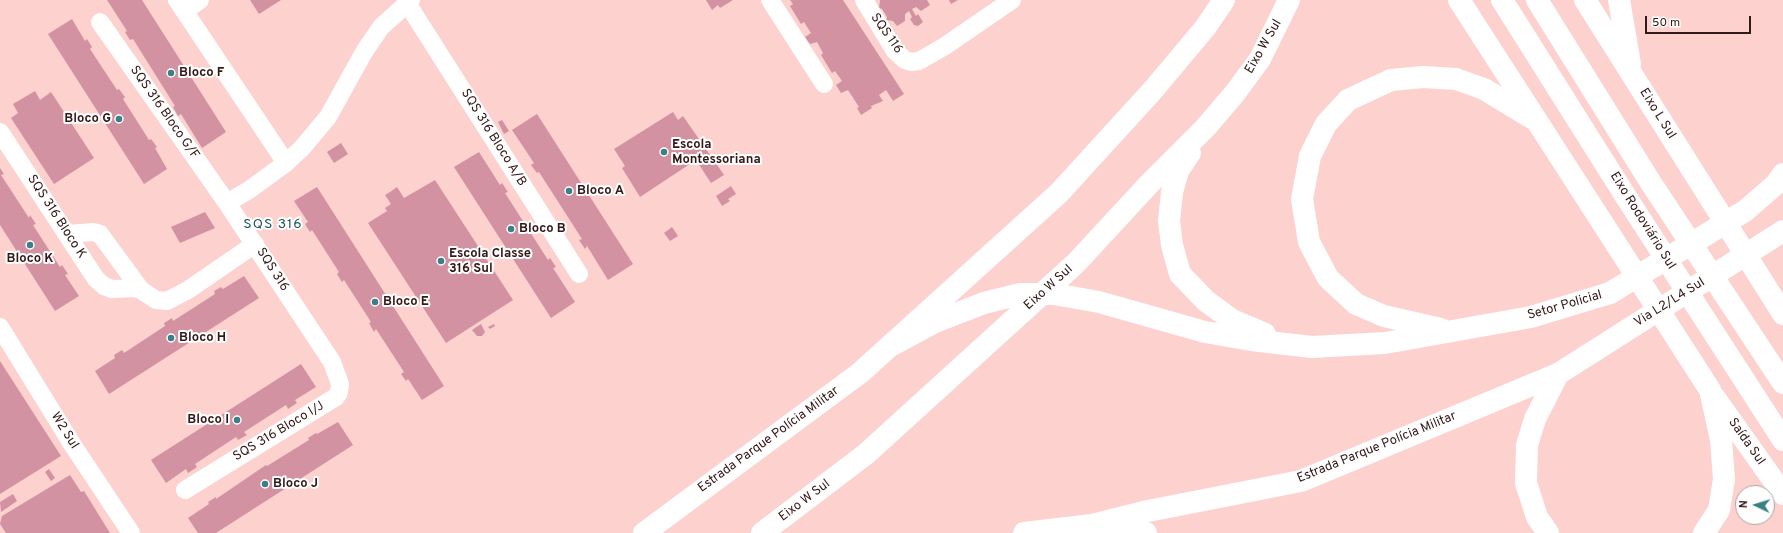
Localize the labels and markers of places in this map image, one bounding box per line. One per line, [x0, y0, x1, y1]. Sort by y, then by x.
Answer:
place label: Bloco F [179, 65, 224, 81]
marker: Bloco F [166, 68, 176, 78]
place label: Bloco G [64, 111, 111, 127]
marker: Bloco G [114, 114, 124, 124]
place label: Escola Montessoriana [672, 137, 761, 168]
marker: Escola Montessoriana [659, 147, 669, 157]
place label: Bloco A [577, 183, 624, 199]
marker: Bloco A [564, 186, 574, 196]
place label: Bloco B [519, 221, 566, 237]
marker: Bloco B [506, 224, 516, 234]
marker: Bloco K [25, 240, 35, 250]
place label: Escola Classe 316 Sul [449, 246, 531, 277]
place label: Bloco K [6, 251, 54, 267]
marker: Escola Classe 316 Sul [436, 256, 446, 266]
place label: Bloco E [383, 294, 429, 310]
marker: Bloco E [370, 297, 380, 307]
place label: Bloco H [179, 330, 226, 346]
marker: Bloco H [166, 333, 176, 343]
place label: Bloco I [187, 412, 229, 428]
marker: Bloco I [232, 415, 242, 425]
place label: Bloco J [273, 476, 318, 492]
marker: Bloco J [260, 479, 270, 489]

